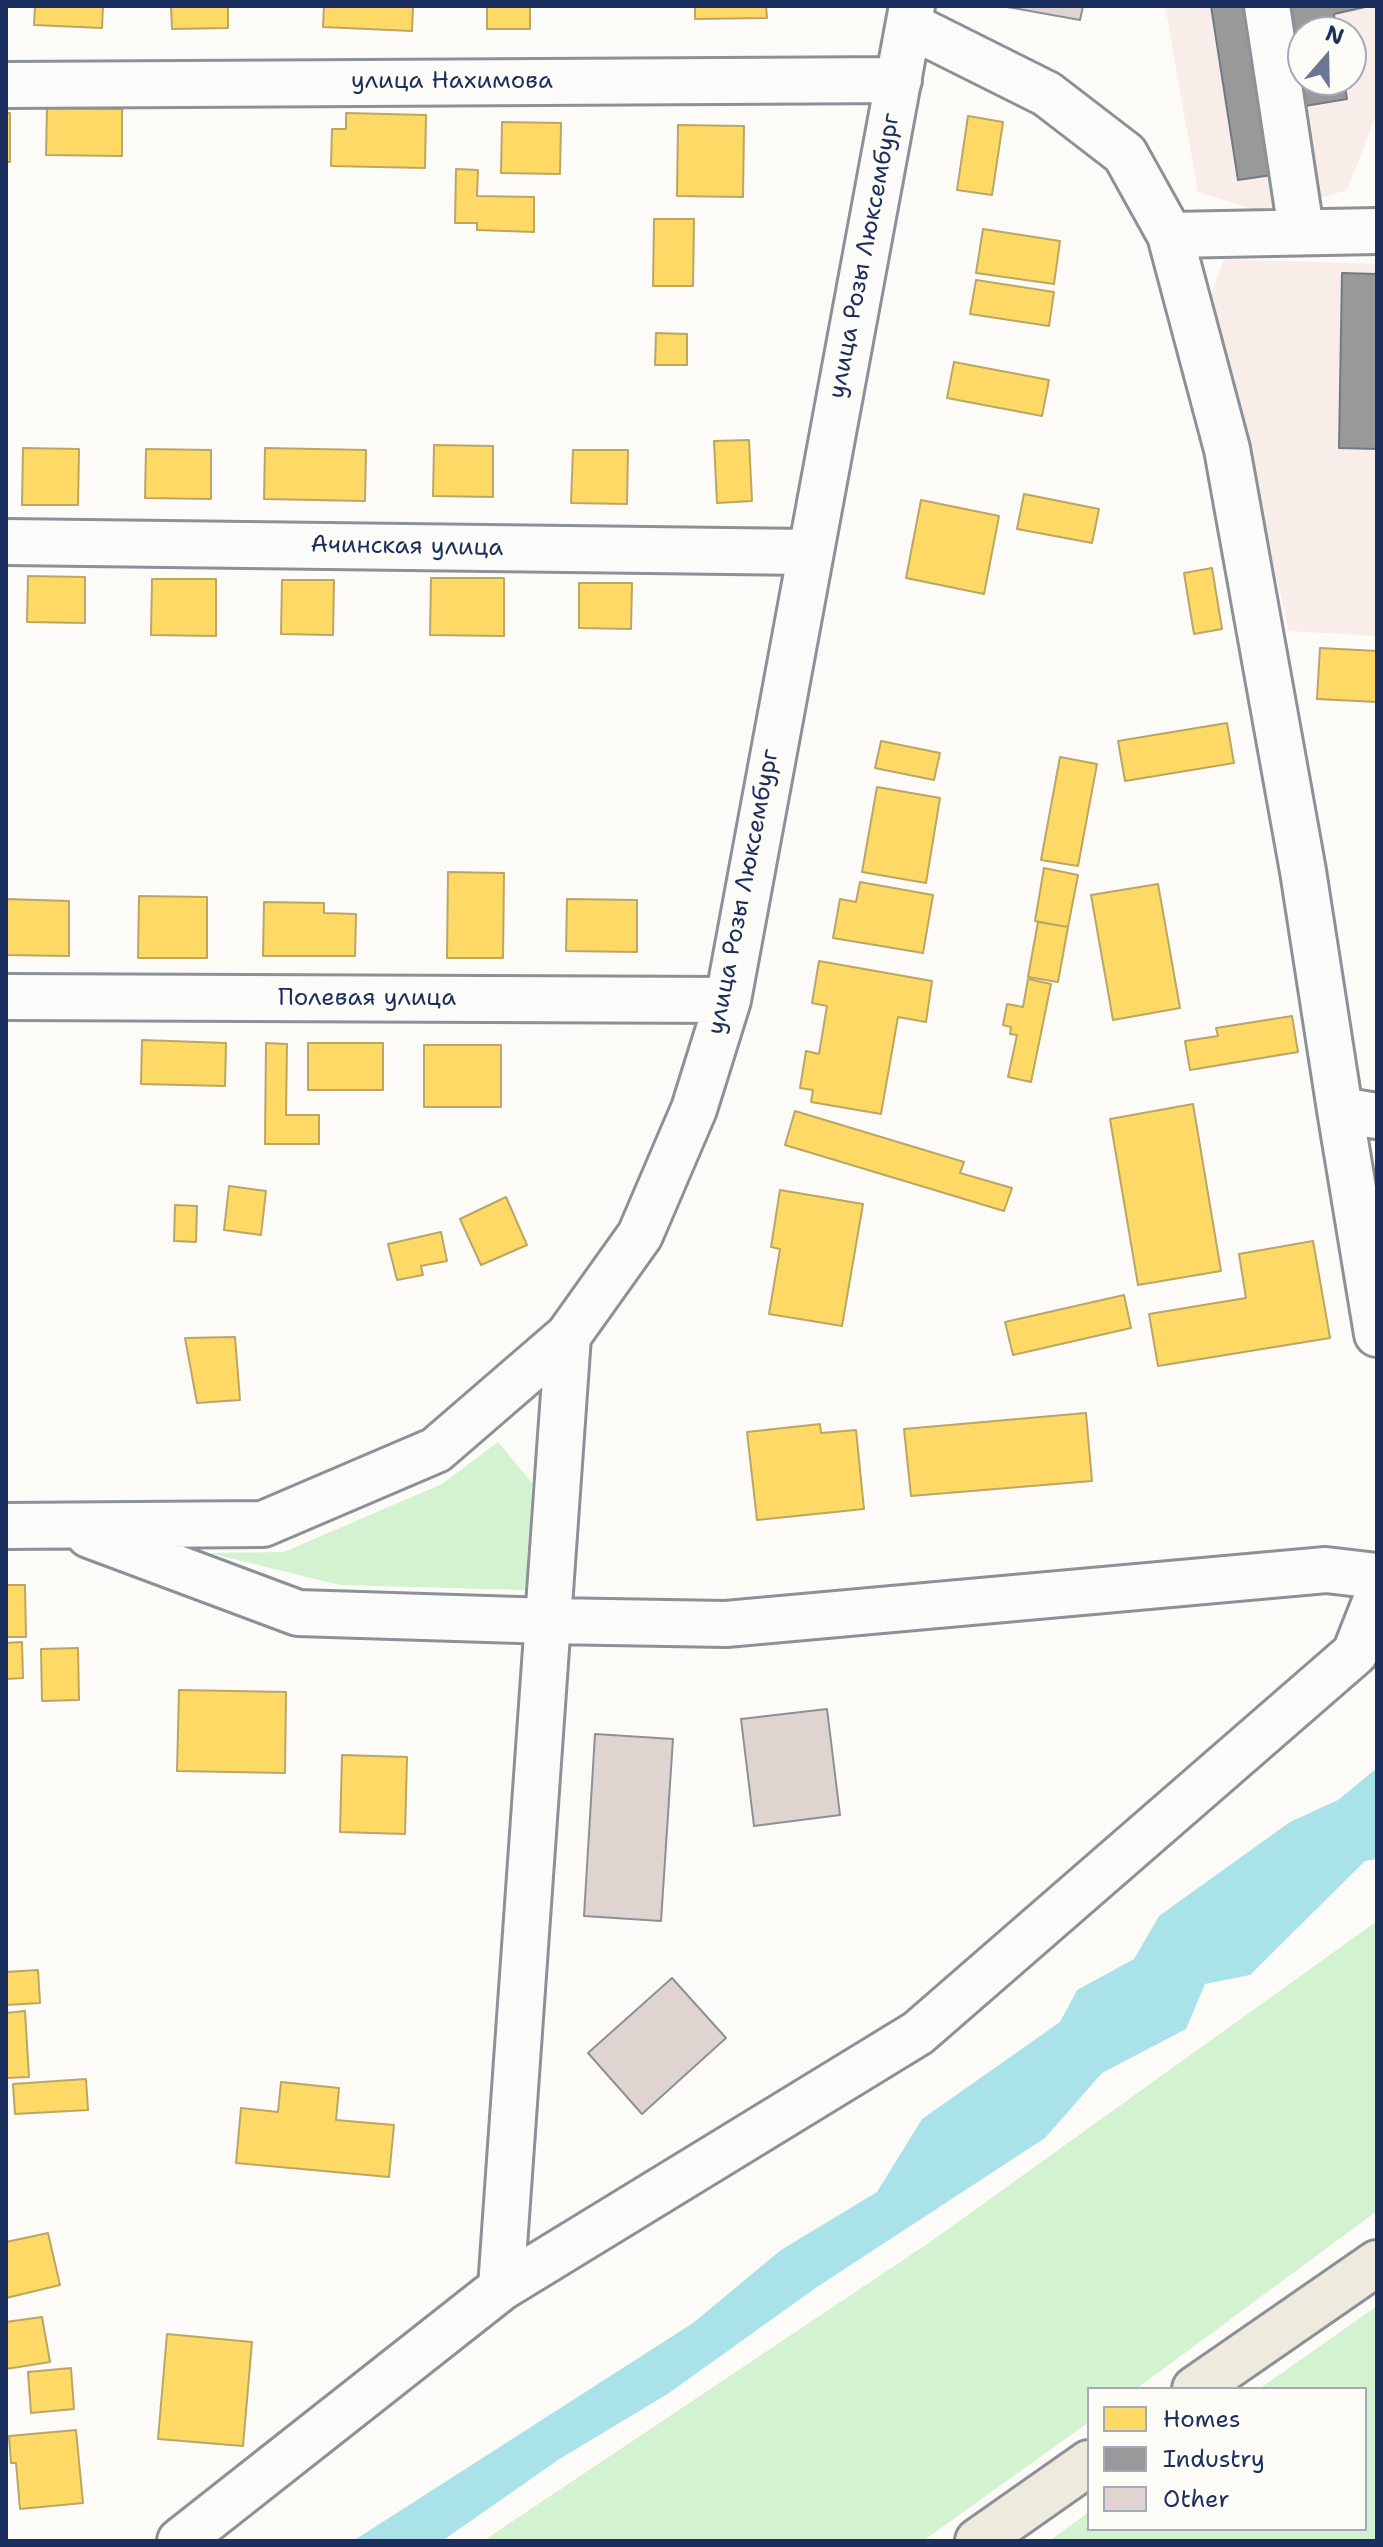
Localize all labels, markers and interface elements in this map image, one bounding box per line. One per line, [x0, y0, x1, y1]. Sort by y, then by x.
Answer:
north arrow [1287, 16, 1367, 96]
text: N [1322, 18, 1348, 51]
street label: улица Нахимова [351, 68, 553, 96]
street label: улица Розы Люксембург [823, 111, 907, 401]
street label: Ачинская улица [310, 531, 504, 563]
street label: улица Розы Люксембург [702, 747, 786, 1037]
street label: Полевая улица [278, 985, 456, 1013]
legend [1087, 2387, 1367, 2531]
text: Homes [1163, 2403, 1241, 2435]
text: Industry [1163, 2443, 1265, 2475]
text: Other [1163, 2483, 1230, 2515]

